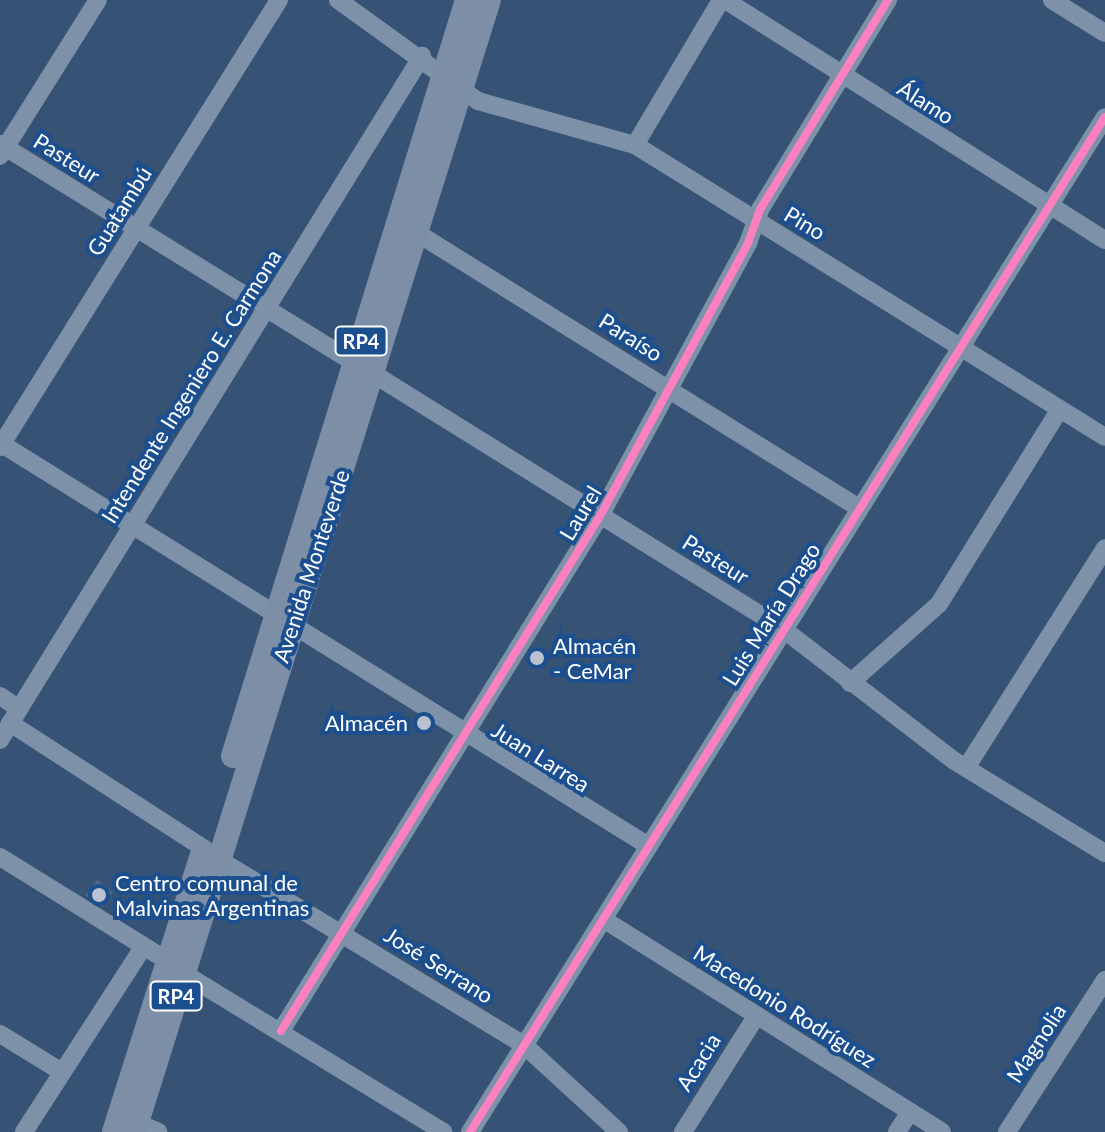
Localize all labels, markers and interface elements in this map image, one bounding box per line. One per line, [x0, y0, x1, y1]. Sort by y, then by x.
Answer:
street label: Álamo [893, 74, 959, 130]
street label: Pasteur [29, 127, 105, 189]
street label: Guatambú [81, 161, 157, 261]
street label: Pino [780, 201, 830, 245]
street label: Intendente Ingeniero E. Carmona [96, 244, 286, 528]
street label: Paraíso [594, 307, 668, 367]
road number: RP4 [333, 325, 389, 357]
street label: Avenida Monteverde [267, 466, 355, 666]
street label: Laurel [554, 481, 606, 545]
street label: Pasteur [678, 528, 754, 590]
street label: Luis María Drago [717, 538, 825, 690]
place label: Almacén - CeMar [553, 632, 636, 684]
marker: Almacén - CeMar [528, 649, 546, 667]
place label: Almacén [325, 710, 408, 736]
marker: Almacén [415, 714, 433, 732]
street label: Juan Larrea [487, 717, 595, 797]
place label: Centro comunal de Malvinas Argentinas [115, 869, 310, 920]
marker: Centro comunal de Malvinas Argentinas [90, 886, 108, 904]
street label: José Serrano [380, 921, 498, 1009]
street label: Macedonio Rodríguez [689, 939, 881, 1073]
road number: RP4 [148, 980, 204, 1012]
street label: Magnolia [1001, 999, 1071, 1087]
street label: Acacia [670, 1028, 726, 1096]

